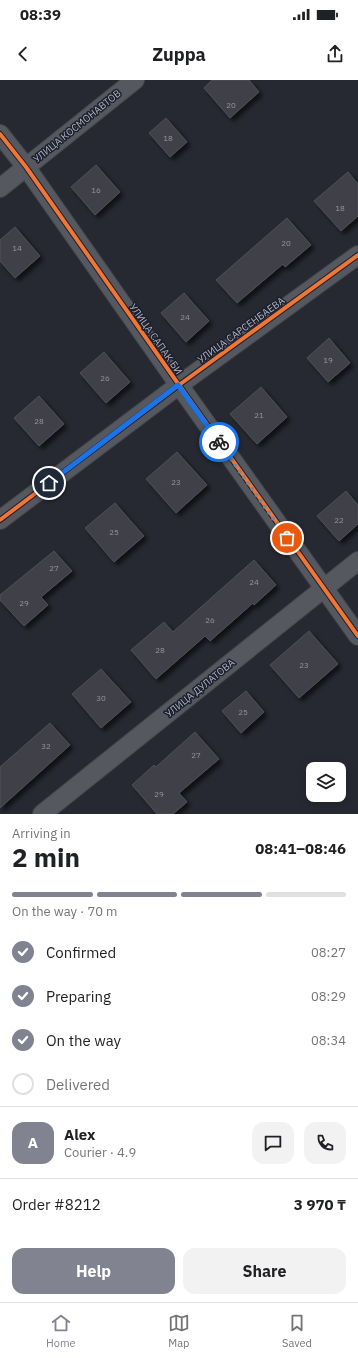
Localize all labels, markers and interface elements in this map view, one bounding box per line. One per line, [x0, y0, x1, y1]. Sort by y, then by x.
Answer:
text: 08:39 [20, 5, 61, 24]
icon: back [12, 43, 34, 65]
text: Zuppa [152, 43, 206, 66]
icon: share [324, 43, 346, 65]
street label: УЛИЦА КОСМОНАВТОВ [30, 87, 124, 165]
house number: 20 [226, 100, 236, 110]
house number: 18 [163, 133, 173, 143]
house number: 16 [91, 185, 101, 195]
house number: 18 [335, 203, 345, 213]
house number: 20 [281, 238, 291, 248]
house number: 14 [12, 243, 22, 253]
street label: УЛИЦА САРСЕНБАЕВА [195, 294, 288, 366]
street label: УЛИЦА САПАК БИ [127, 301, 185, 377]
house number: 24 [180, 312, 190, 322]
house number: 19 [323, 355, 333, 365]
house number: 26 [100, 373, 110, 383]
house number: 21 [254, 410, 264, 420]
house number: 28 [34, 416, 44, 426]
courier [199, 422, 239, 462]
icon: bike [208, 431, 230, 453]
pin [32, 466, 66, 500]
icon: home [38, 472, 60, 494]
house number: 23 [171, 477, 181, 487]
house number: 22 [334, 515, 344, 525]
pin [270, 521, 304, 555]
house number: 25 [109, 527, 119, 537]
icon: bag [276, 527, 298, 549]
house number: 27 [49, 563, 59, 573]
house number: 24 [249, 577, 259, 587]
house number: 29 [19, 598, 29, 608]
house number: 26 [205, 615, 215, 625]
house number: 28 [155, 645, 165, 655]
street label: УЛИЦА ДУЛАТОВА [163, 656, 238, 720]
house number: 23 [299, 660, 309, 670]
house number: 30 [96, 693, 106, 703]
house number: 25 [238, 707, 248, 717]
house number: 32 [41, 741, 51, 751]
house number: 27 [191, 750, 201, 760]
map controls [306, 762, 346, 802]
button: layers [306, 762, 346, 802]
house number: 29 [154, 789, 164, 799]
text: Arriving in [12, 825, 71, 842]
text: 08:41–08:46 [255, 839, 346, 858]
text: 2 min [12, 840, 80, 874]
text: On the way · 70 m [12, 903, 117, 920]
icon: check [12, 941, 34, 963]
text: Confirmed [46, 943, 116, 962]
text: 08:27 [311, 944, 346, 961]
icon: check [12, 985, 34, 1007]
text: Preparing [46, 987, 111, 1006]
text: 08:29 [311, 988, 346, 1005]
icon: check [12, 1029, 34, 1051]
text: On the way [46, 1031, 121, 1050]
text: 08:34 [311, 1032, 346, 1049]
text: Delivered [46, 1075, 110, 1094]
button: chat [252, 1122, 294, 1164]
button: phone [304, 1122, 346, 1164]
text: Alex [64, 1125, 95, 1144]
text: A [28, 1133, 38, 1152]
text: Courier · 4.9 [64, 1144, 136, 1161]
text: Order #8212 [12, 1195, 101, 1214]
text: 3 970 ₸ [294, 1195, 346, 1214]
button: Help [12, 1248, 175, 1294]
button: Share [183, 1248, 346, 1294]
tab: Home [46, 1312, 76, 1350]
tab: Map [168, 1312, 190, 1350]
tab: Saved [282, 1312, 312, 1350]

